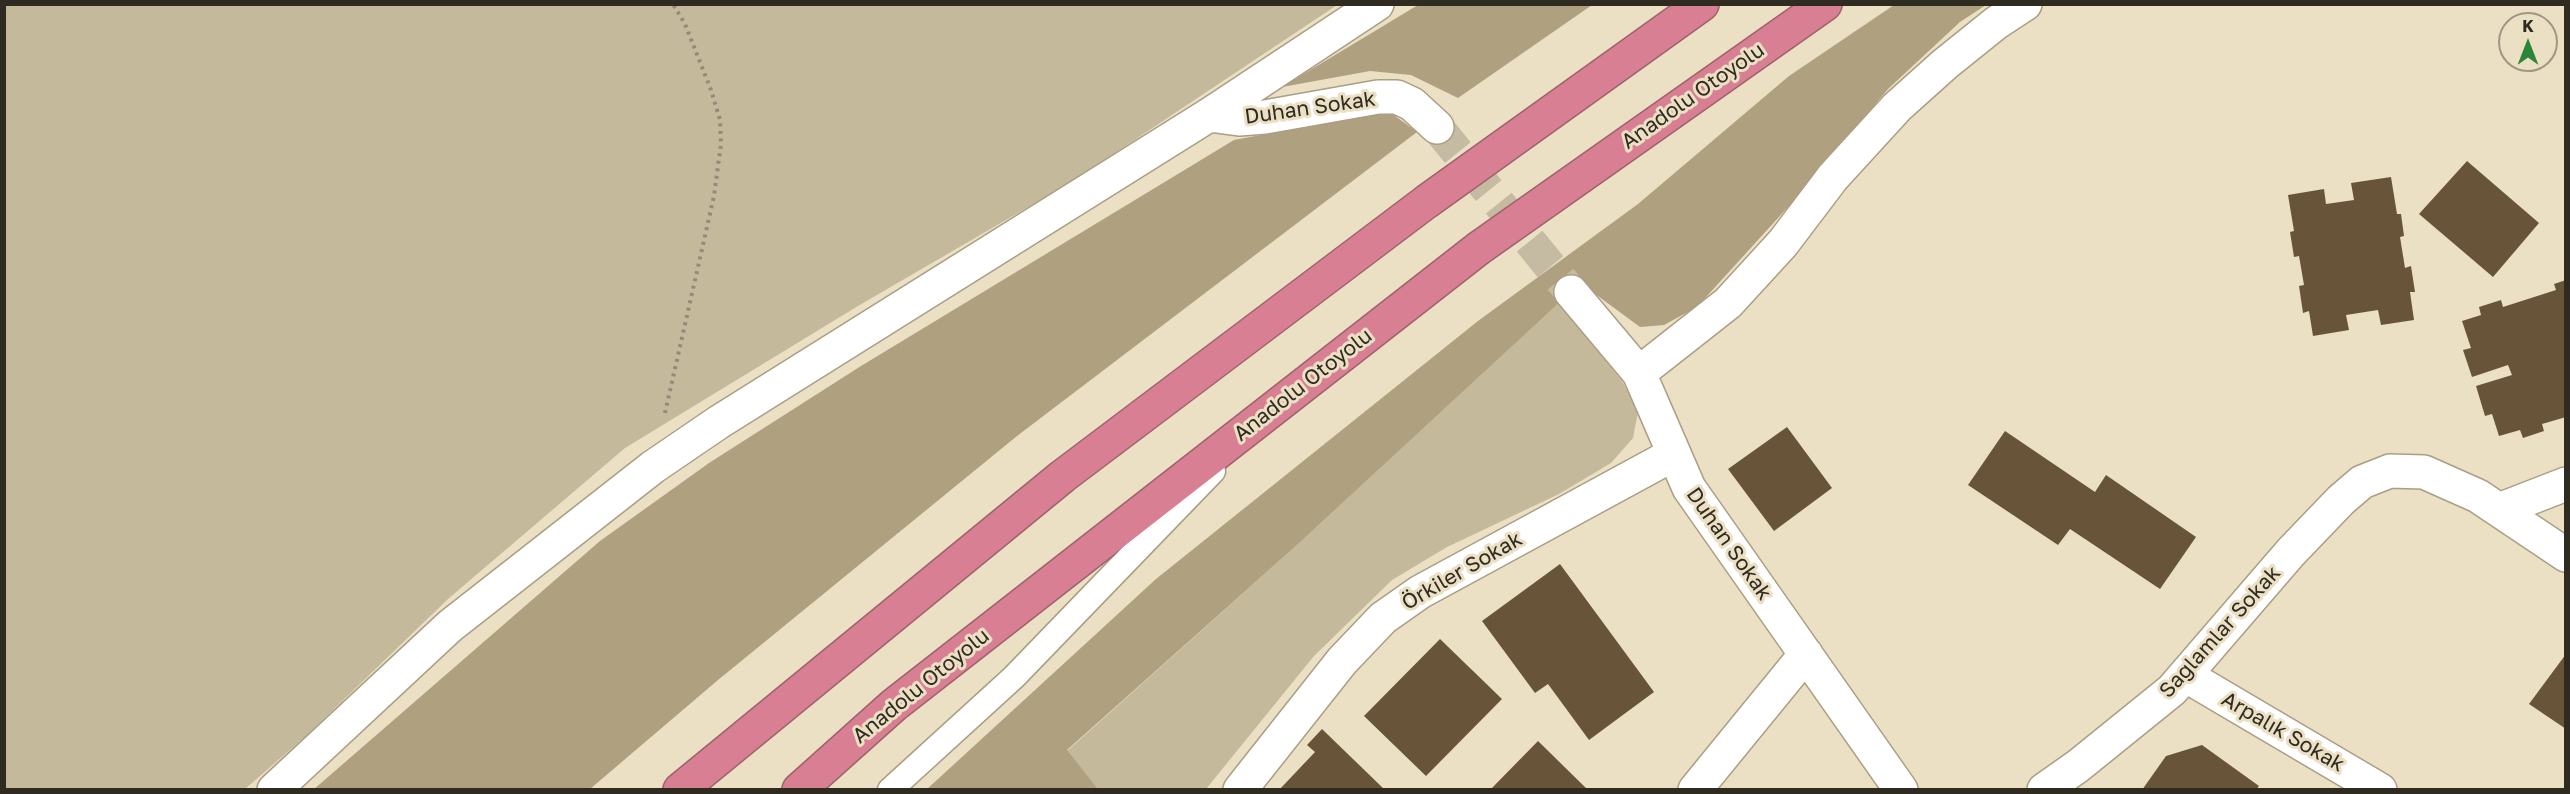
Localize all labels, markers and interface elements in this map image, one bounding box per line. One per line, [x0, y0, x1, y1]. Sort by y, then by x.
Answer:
north arrow [2498, 12, 2558, 72]
text: K [2522, 16, 2534, 36]
street label: Anadolu Otoyolu [1617, 37, 1769, 155]
street label: Duhan Sokak [1243, 86, 1377, 130]
street label: Anadolu Otoyolu [1229, 323, 1377, 447]
street label: Duhan Sokak [1681, 483, 1777, 605]
street label: Örkiler Sokak [1397, 526, 1527, 616]
street label: Sağlamlar Sokak [2154, 561, 2286, 703]
street label: Anadolu Otoyolu [848, 623, 994, 749]
street label: Arpalık Sokak [2217, 687, 2349, 777]

